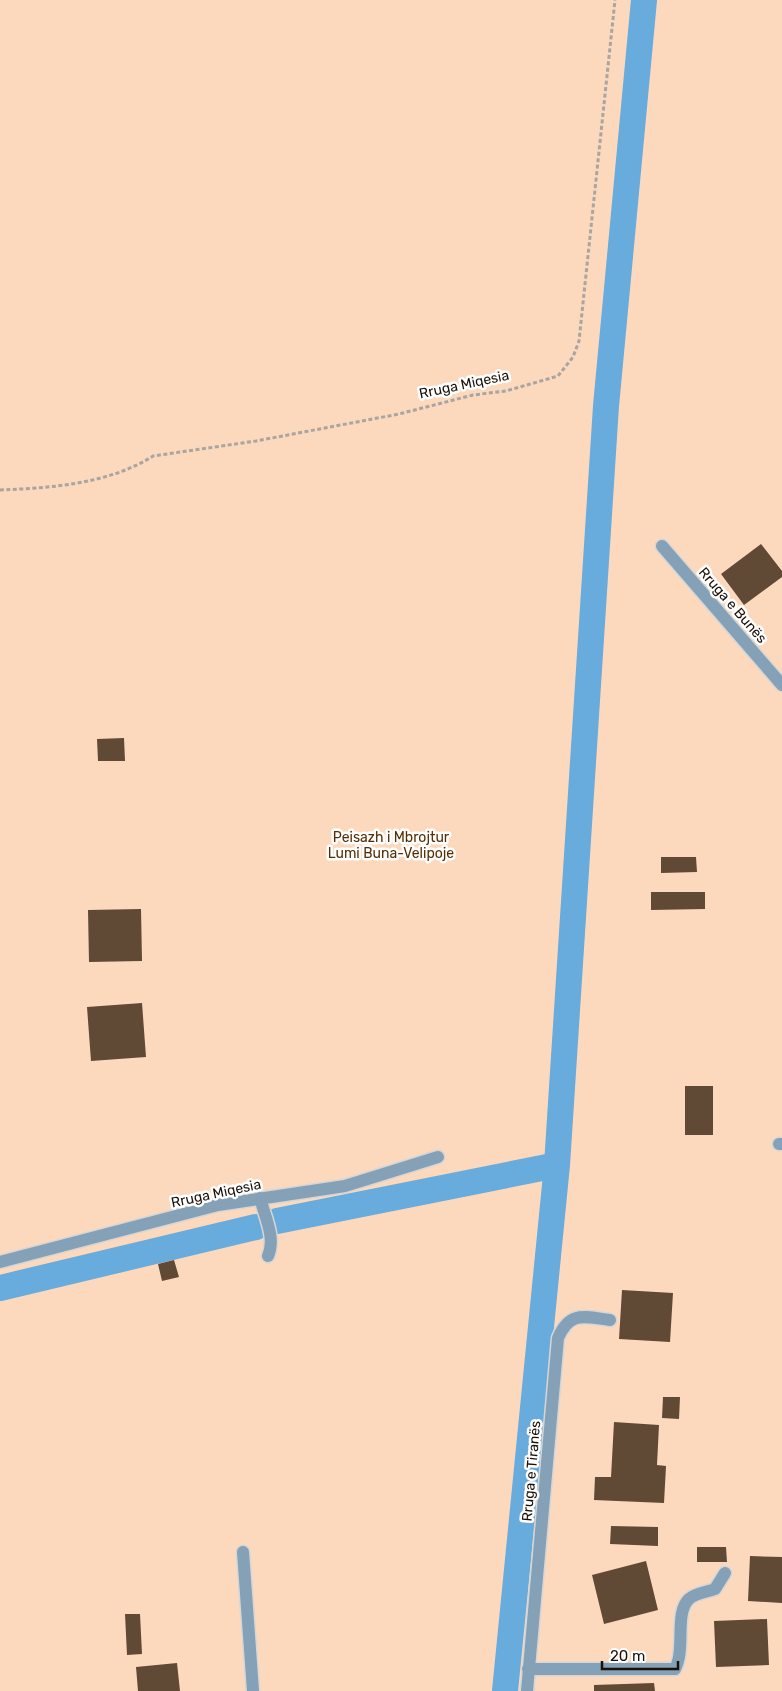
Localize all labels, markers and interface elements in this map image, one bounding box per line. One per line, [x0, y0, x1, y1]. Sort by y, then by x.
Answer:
street label: Rruga Miqesia [418, 367, 511, 402]
street label: Rruga e Bunës [695, 564, 770, 647]
park label: Peisazh i Mbrojtur Lumi Buna-Velipoje [328, 829, 454, 862]
street label: Rruga Miqesia [170, 1176, 263, 1211]
street label: Rruga e Tiranës [519, 1420, 544, 1522]
scale bar [602, 1638, 678, 1670]
text: 20 m [610, 1647, 645, 1665]

